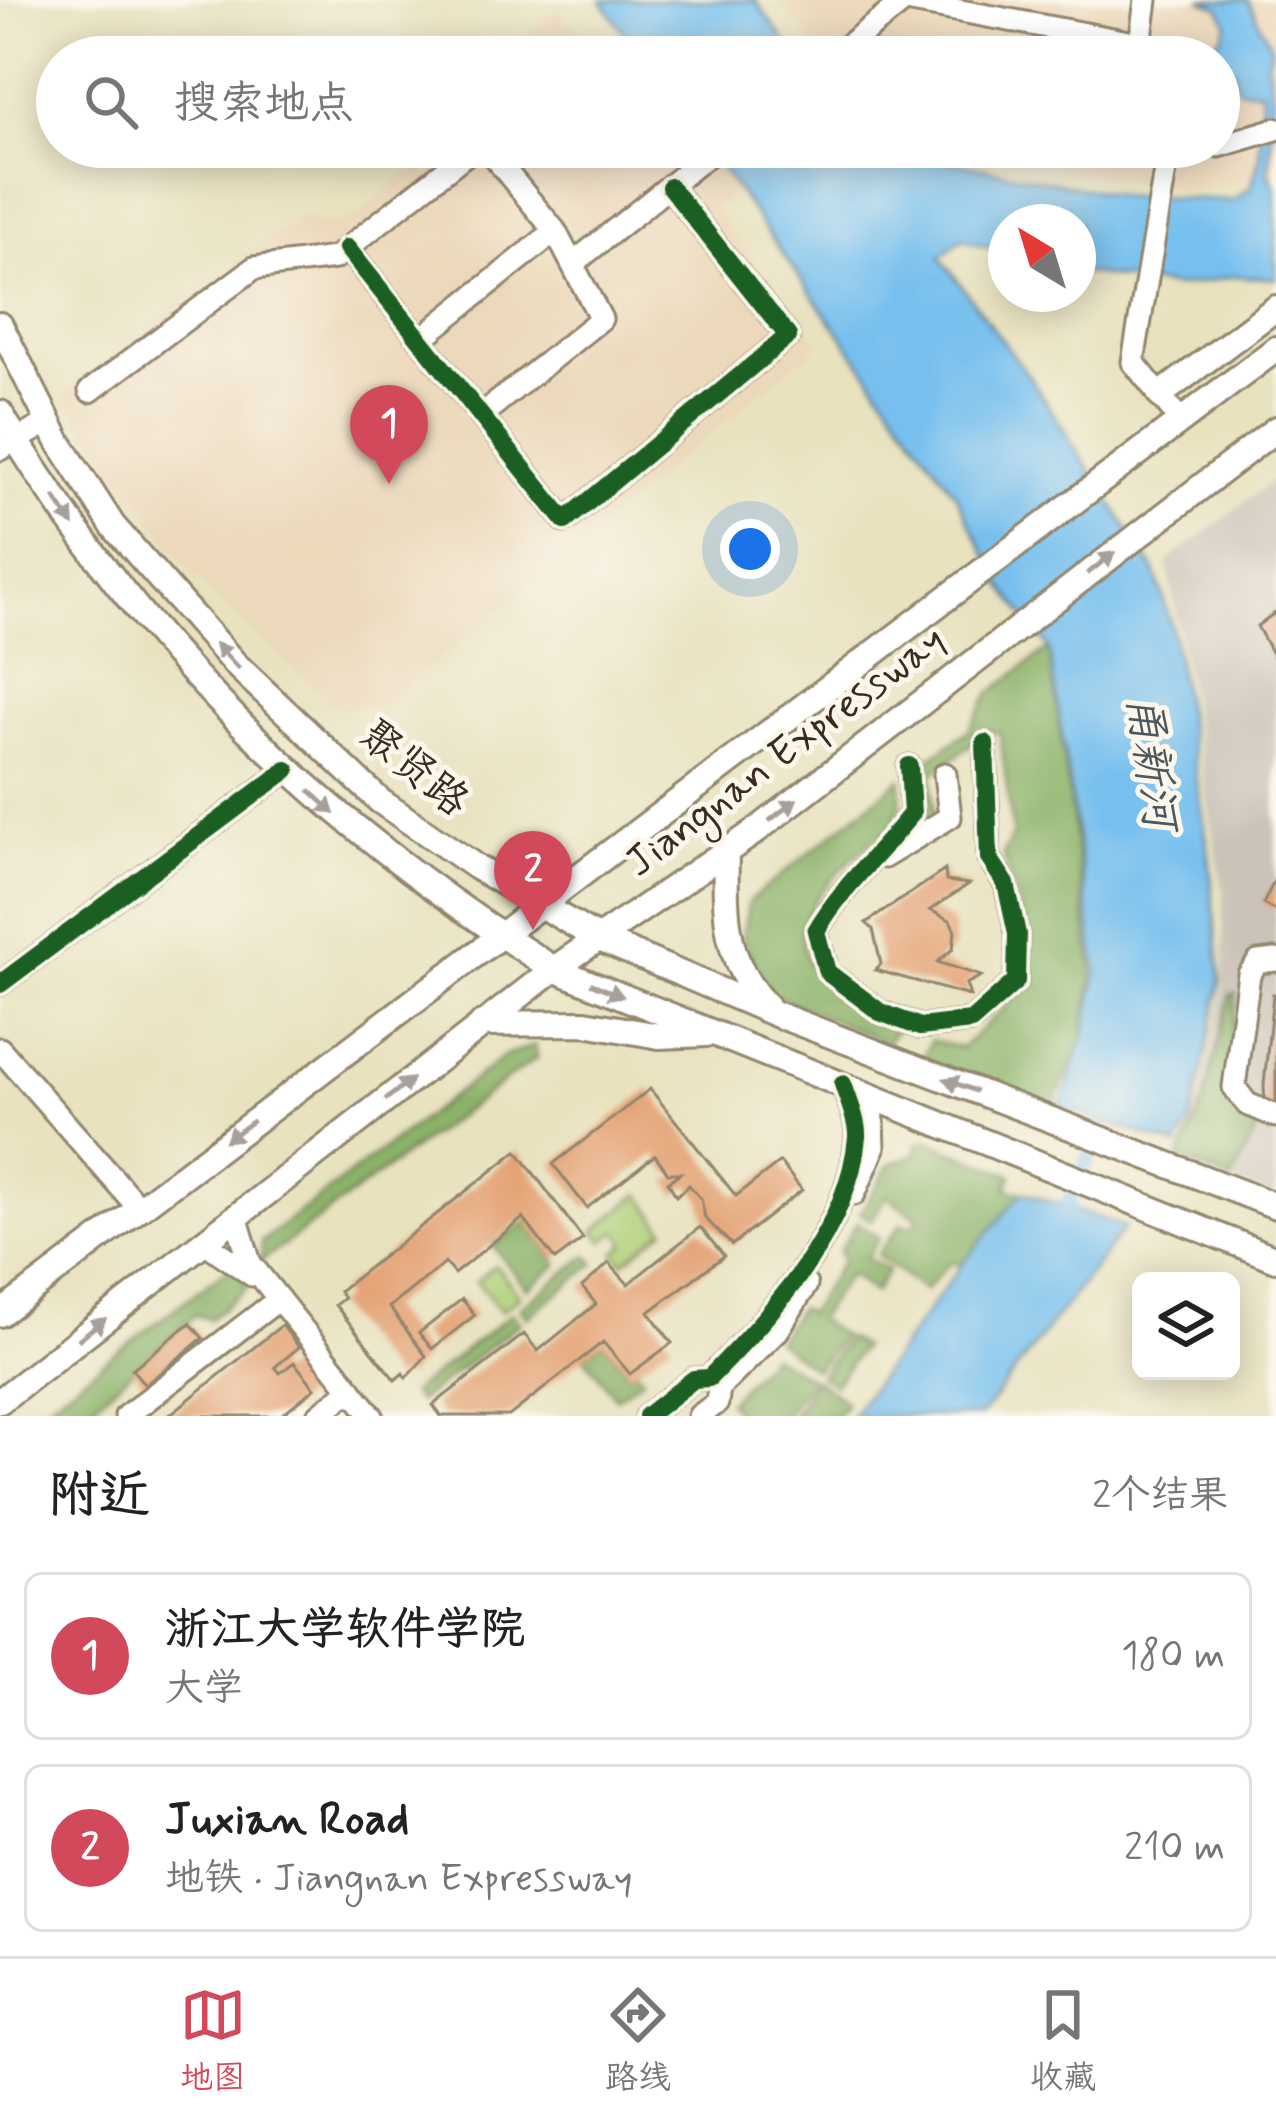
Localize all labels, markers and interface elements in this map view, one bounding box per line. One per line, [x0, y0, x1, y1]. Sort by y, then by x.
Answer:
search box [36, 36, 1240, 168]
icon: search [78, 69, 144, 135]
text: 搜索地点 [174, 75, 354, 134]
north arrow [988, 204, 1096, 312]
pin: 1 [350, 385, 428, 484]
one-way arrow [52, 495, 75, 528]
your location [720, 519, 780, 579]
one-way arrow [1085, 551, 1117, 576]
street label: Jiangnan Expressway [615, 614, 959, 893]
one-way arrow [214, 641, 242, 670]
water label: 甬新河 [1111, 691, 1190, 840]
street label: 聚贤路 [347, 708, 479, 830]
one-way arrow [307, 788, 336, 815]
one-way arrow [767, 798, 798, 823]
pin: 2 [494, 831, 572, 930]
one-way arrow [589, 981, 625, 1000]
one-way arrow [942, 1075, 978, 1094]
one-way arrow [384, 1077, 415, 1102]
one-way arrow [223, 1118, 255, 1142]
map controls [1132, 1272, 1240, 1380]
button: layers [1132, 1272, 1240, 1380]
one-way arrow [76, 1317, 108, 1342]
text: 附近 [48, 1464, 150, 1530]
text: 2个结果 [1092, 1471, 1228, 1522]
text: 浙江大学软件学院 [165, 1601, 525, 1660]
text: 1 [81, 1631, 99, 1682]
text: 180 m [1121, 1631, 1225, 1682]
text: 大学 [165, 1664, 243, 1715]
text: Juxian Road [165, 1791, 409, 1850]
text: 2 [80, 1823, 100, 1874]
text: 210 m [1124, 1823, 1225, 1874]
text: 地铁 · Jiangnan Expressway [165, 1854, 633, 1905]
tab: 地图 [180, 1982, 246, 2101]
tab: 路线 [605, 1982, 671, 2101]
tab: 收藏 [1030, 1982, 1096, 2101]

